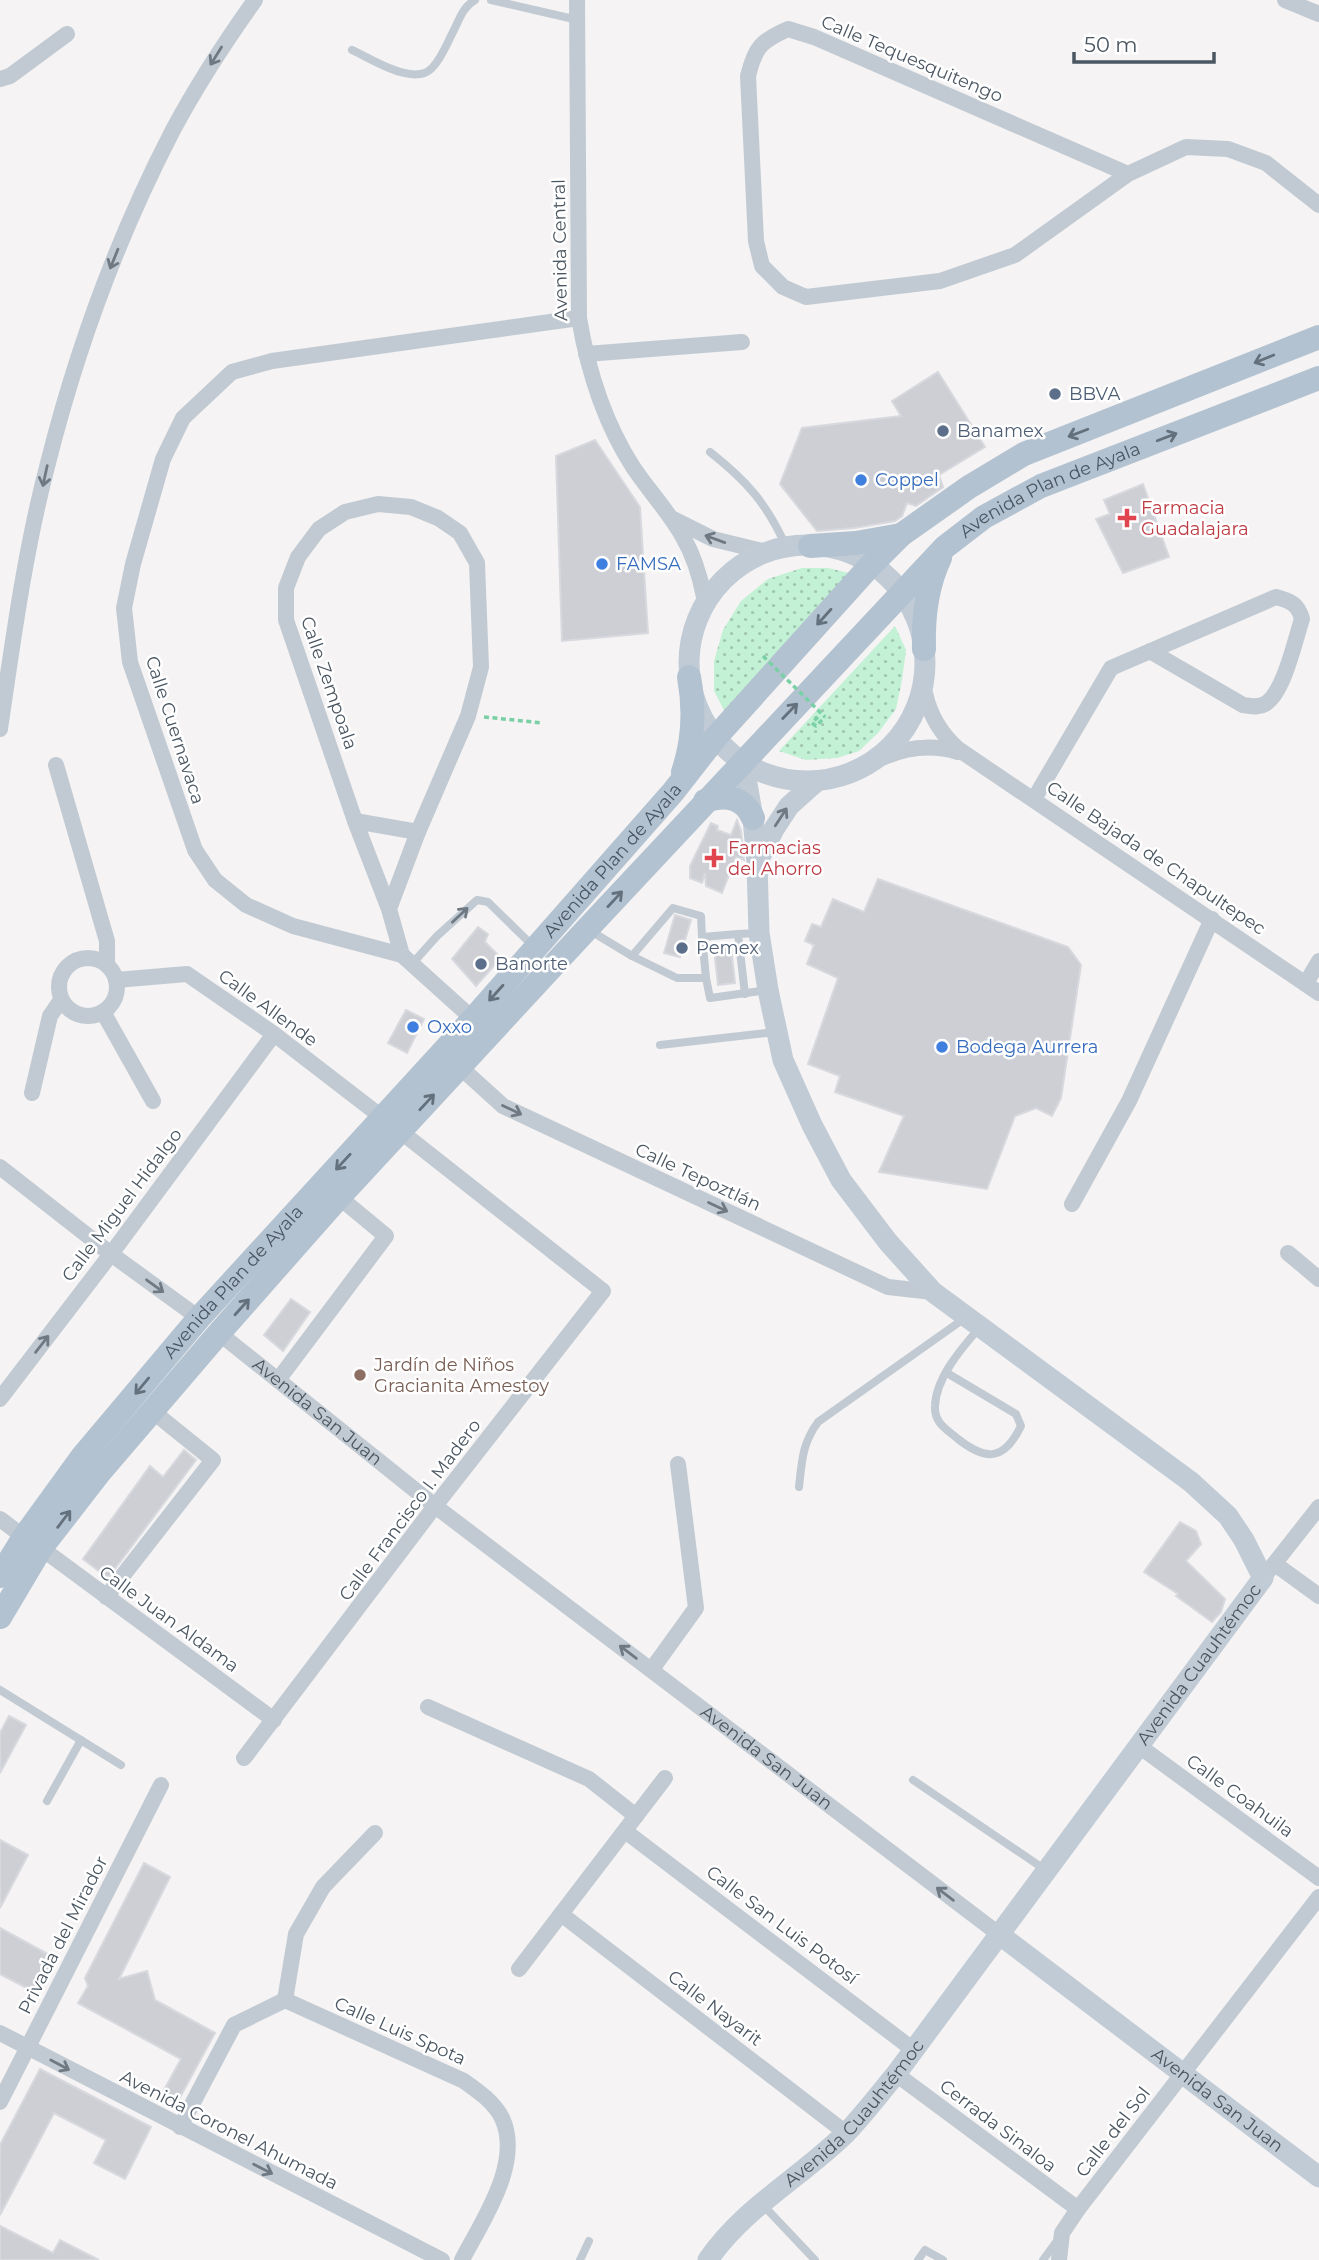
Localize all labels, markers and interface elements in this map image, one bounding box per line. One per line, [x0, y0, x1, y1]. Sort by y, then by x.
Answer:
street label: Calle Tequesquitengo [818, 11, 1006, 107]
scale bar [1074, 21, 1214, 65]
text: 50 m [1084, 32, 1138, 57]
one-way arrow [209, 46, 223, 66]
street label: Avenida Central [548, 179, 572, 321]
one-way arrow [107, 248, 120, 270]
one-way arrow [1254, 353, 1276, 366]
place label: BBVA [1069, 383, 1120, 405]
marker: BBVA [1047, 386, 1063, 402]
place label: Banamex [957, 420, 1044, 442]
marker: Banamex [935, 423, 951, 439]
one-way arrow [1067, 427, 1089, 440]
one-way arrow [1155, 430, 1177, 442]
street label: Avenida Plan de Ayala [955, 437, 1143, 543]
one-way arrow [37, 464, 51, 487]
place label: Coppel [875, 469, 939, 491]
marker: Coppel [853, 472, 869, 488]
place label: Farmacia Guadalajara [1141, 497, 1249, 540]
marker: Farmacia Guadalajara [1119, 510, 1135, 526]
one-way arrow [705, 532, 727, 544]
place label: FAMSA [616, 553, 681, 575]
marker: FAMSA [594, 556, 610, 572]
one-way arrow [816, 608, 832, 626]
street label: Calle Zempoala [296, 613, 362, 753]
street label: Calle Cuernavaca [141, 653, 209, 807]
one-way arrow [782, 702, 798, 720]
street label: Calle Bajada de Chapultepec [1042, 776, 1270, 940]
street label: Avenida Plan de Ayala [539, 779, 687, 942]
one-way arrow [774, 808, 789, 827]
place label: Farmacias del Ahorro [728, 837, 822, 880]
marker: Farmacias del Ahorro [706, 850, 722, 866]
one-way arrow [606, 891, 623, 908]
one-way arrow [451, 906, 468, 923]
place label: Pemex [696, 937, 759, 959]
marker: Pemex [674, 940, 690, 956]
place label: Banorte [495, 953, 568, 975]
marker: Banorte [473, 956, 489, 972]
street label: Calle Allende [214, 965, 322, 1051]
one-way arrow [487, 984, 504, 1001]
place label: Oxxo [427, 1016, 472, 1038]
marker: Oxxo [405, 1019, 421, 1035]
place label: Bodega Aurrera [956, 1036, 1098, 1058]
marker: Bodega Aurrera [934, 1039, 950, 1055]
one-way arrow [419, 1094, 436, 1111]
one-way arrow [501, 1104, 522, 1118]
street label: Calle Miguel Hidalgo [57, 1124, 187, 1286]
street label: Calle Tepoztlán [632, 1138, 764, 1216]
one-way arrow [335, 1153, 351, 1171]
street label: Avenida Plan de Ayala [159, 1201, 308, 1363]
one-way arrow [707, 1201, 728, 1215]
one-way arrow [145, 1279, 164, 1294]
one-way arrow [234, 1298, 250, 1316]
one-way arrow [34, 1336, 49, 1354]
street label: Avenida San Juan [248, 1353, 387, 1470]
place label: Jardín de Niños Gracianita Amestoy [373, 1354, 549, 1397]
marker: Jardín de Niños Gracianita Amestoy [352, 1367, 368, 1383]
one-way arrow [134, 1377, 150, 1395]
street label: Calle Francisco I. Madero [334, 1415, 486, 1605]
one-way arrow [56, 1509, 71, 1528]
street label: Calle Juan Aldama [95, 1561, 243, 1677]
street label: Avenida Cuauhtémoc [1132, 1579, 1266, 1749]
one-way arrow [619, 1644, 638, 1659]
street label: Avenida San Juan [696, 1701, 837, 1815]
street label: Calle Coahuila [1182, 1750, 1298, 1842]
street label: Privada del Mirador [14, 1852, 112, 2018]
street label: Calle San Luis Potosí [702, 1861, 863, 1990]
one-way arrow [937, 1886, 955, 1901]
street label: Calle Nayarit [663, 1965, 767, 2051]
street label: Calle Luis Spota [331, 1992, 469, 2070]
street label: Avenida Cuauhtémoc [780, 2035, 929, 2192]
street label: Avenida San Juan [1147, 2043, 1288, 2157]
one-way arrow [50, 2058, 70, 2072]
street label: Avenida Coronel Ahumada [116, 2065, 342, 2195]
street label: Cerrada Sinaloa [935, 2075, 1061, 2177]
street label: Calle del Sol [1071, 2083, 1155, 2181]
one-way arrow [252, 2163, 273, 2176]

